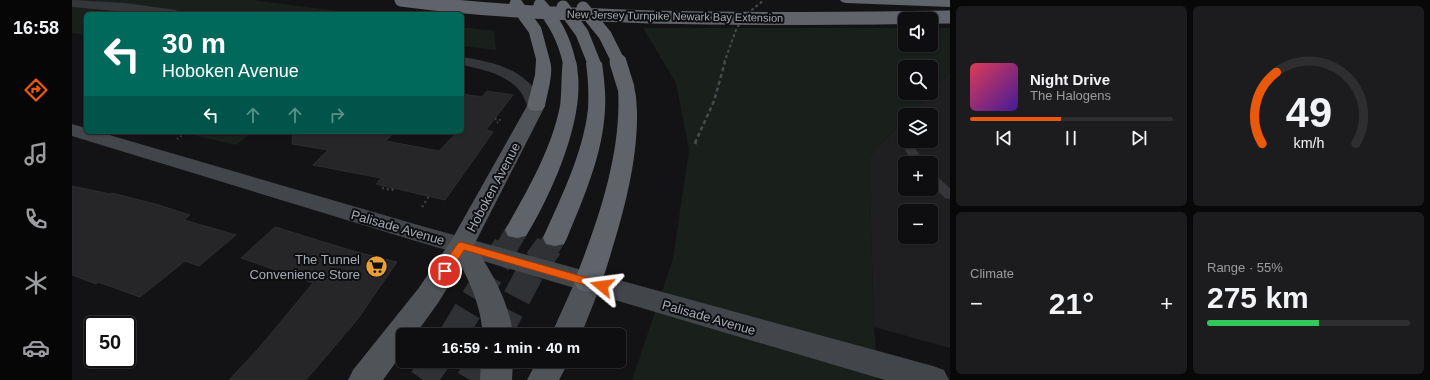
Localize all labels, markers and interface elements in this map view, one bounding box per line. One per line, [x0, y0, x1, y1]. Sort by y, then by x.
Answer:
street label: New Jersey Turnpike Newark Bay Extension [567, 8, 783, 24]
map controls [898, 12, 938, 244]
button: sound [898, 12, 938, 52]
text: 16:58 [13, 18, 59, 38]
icon: left [96, 28, 148, 80]
text: 30 m [162, 28, 226, 59]
button: search [898, 60, 938, 100]
text: Hoboken Avenue [162, 61, 299, 81]
text: Night Drive [1030, 71, 1110, 88]
icon: directions [22, 76, 50, 104]
text: The Halogens [1030, 88, 1111, 103]
text: 49 [1285, 89, 1332, 136]
icon: left [200, 104, 222, 126]
icon: ahead [242, 104, 264, 126]
icon: ahead [284, 104, 306, 126]
icon: right [326, 104, 348, 126]
button: layers [898, 108, 938, 148]
icon: previous [993, 127, 1015, 149]
icon: pause [1060, 127, 1082, 149]
icon: next [1128, 127, 1150, 149]
text: km/h [1293, 135, 1324, 151]
icon: music [22, 140, 50, 168]
street label: Hoboken Avenue [464, 140, 523, 234]
button: + [898, 156, 938, 196]
button: − [898, 204, 938, 244]
icon: phone [22, 205, 50, 233]
street label: Palisade Avenue [349, 207, 446, 248]
place label: The Tunnel Convenience Store [249, 252, 360, 282]
supermarket icon: The Tunnel Convenience Store [363, 253, 389, 279]
pin [428, 254, 462, 288]
icon: arrive [434, 260, 456, 282]
text: Range · 55% [1207, 260, 1283, 275]
position arrow [581, 265, 623, 307]
text: Climate [970, 266, 1014, 281]
icon: climate [22, 269, 50, 297]
text: 275 km [1207, 281, 1309, 314]
text: 21° [1049, 287, 1094, 320]
text: − [970, 291, 983, 316]
text: + [1160, 291, 1173, 316]
street label: Palisade Avenue [660, 297, 757, 338]
speed limit sign: 50 [84, 316, 136, 368]
icon: car [22, 334, 50, 362]
text: 16:59 · 1 min · 40 m [442, 339, 580, 356]

